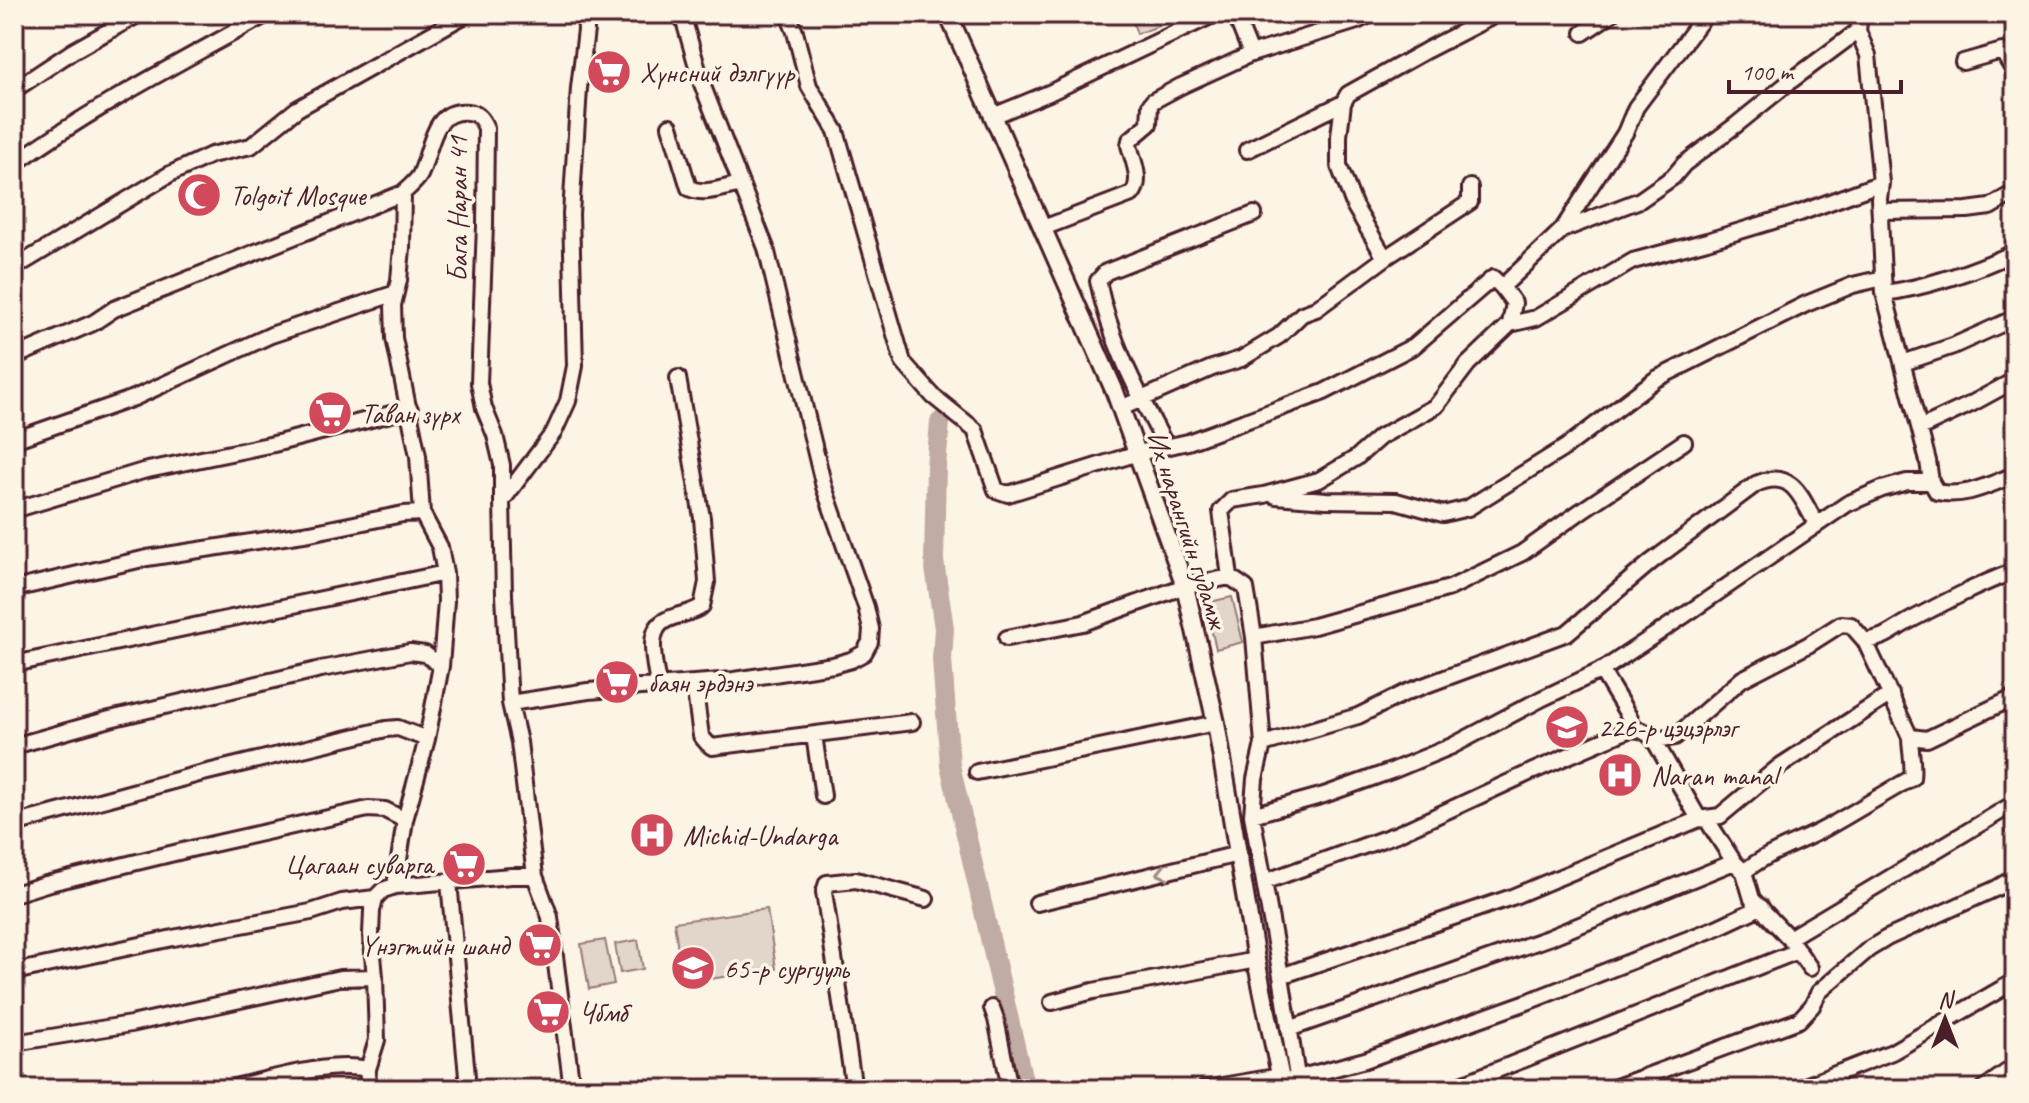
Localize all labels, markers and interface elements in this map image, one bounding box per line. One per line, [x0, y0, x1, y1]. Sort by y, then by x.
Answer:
scale bar [1729, 44, 1901, 94]
supermarket icon: Хүнсний дэлгүүр [585, 48, 633, 96]
place label: Хүнсний дэлгүүр [640, 55, 796, 90]
text: 100 m [1741, 57, 1795, 87]
street label: Бага Наран 41 [440, 135, 475, 282]
mosque icon: Tolgoit Mosque [175, 171, 223, 219]
place label: Tolgoit Mosque [230, 178, 368, 213]
supermarket icon: Таван зүрх [306, 389, 354, 437]
place label: Таван зүрх [361, 396, 462, 431]
street label: Их нарангийн гудамж [1139, 426, 1237, 635]
supermarket icon: баян эрдэнэ [593, 658, 641, 706]
place label: баян эрдэнэ [648, 665, 754, 700]
school or university icon: 226-р цэцэрлэг [1543, 703, 1591, 751]
place label: 226-р цэцэрлэг [1598, 710, 1741, 745]
hospital icon: Naran manal [1596, 751, 1644, 799]
place label: Naran manal [1651, 758, 1783, 793]
hospital icon: Michid-Undarga [628, 811, 676, 859]
place label: Michid-Undarga [683, 818, 839, 853]
supermarket icon: Цагаан суварга [440, 840, 488, 888]
place label: Цагаан суварга [285, 847, 436, 882]
one-way arrow [1155, 864, 1169, 881]
supermarket icon: Үнэгтийн шанд [516, 921, 564, 969]
place label: Үнэгтийн шанд [361, 928, 512, 963]
school or university icon: 65-р сургууль [669, 944, 717, 992]
place label: 65-р сургууль [724, 951, 851, 986]
north arrow [1905, 979, 1985, 1059]
text: N [1938, 986, 1955, 1014]
supermarket icon: Чбмб [524, 988, 572, 1036]
place label: Чбмб [579, 995, 633, 1030]

